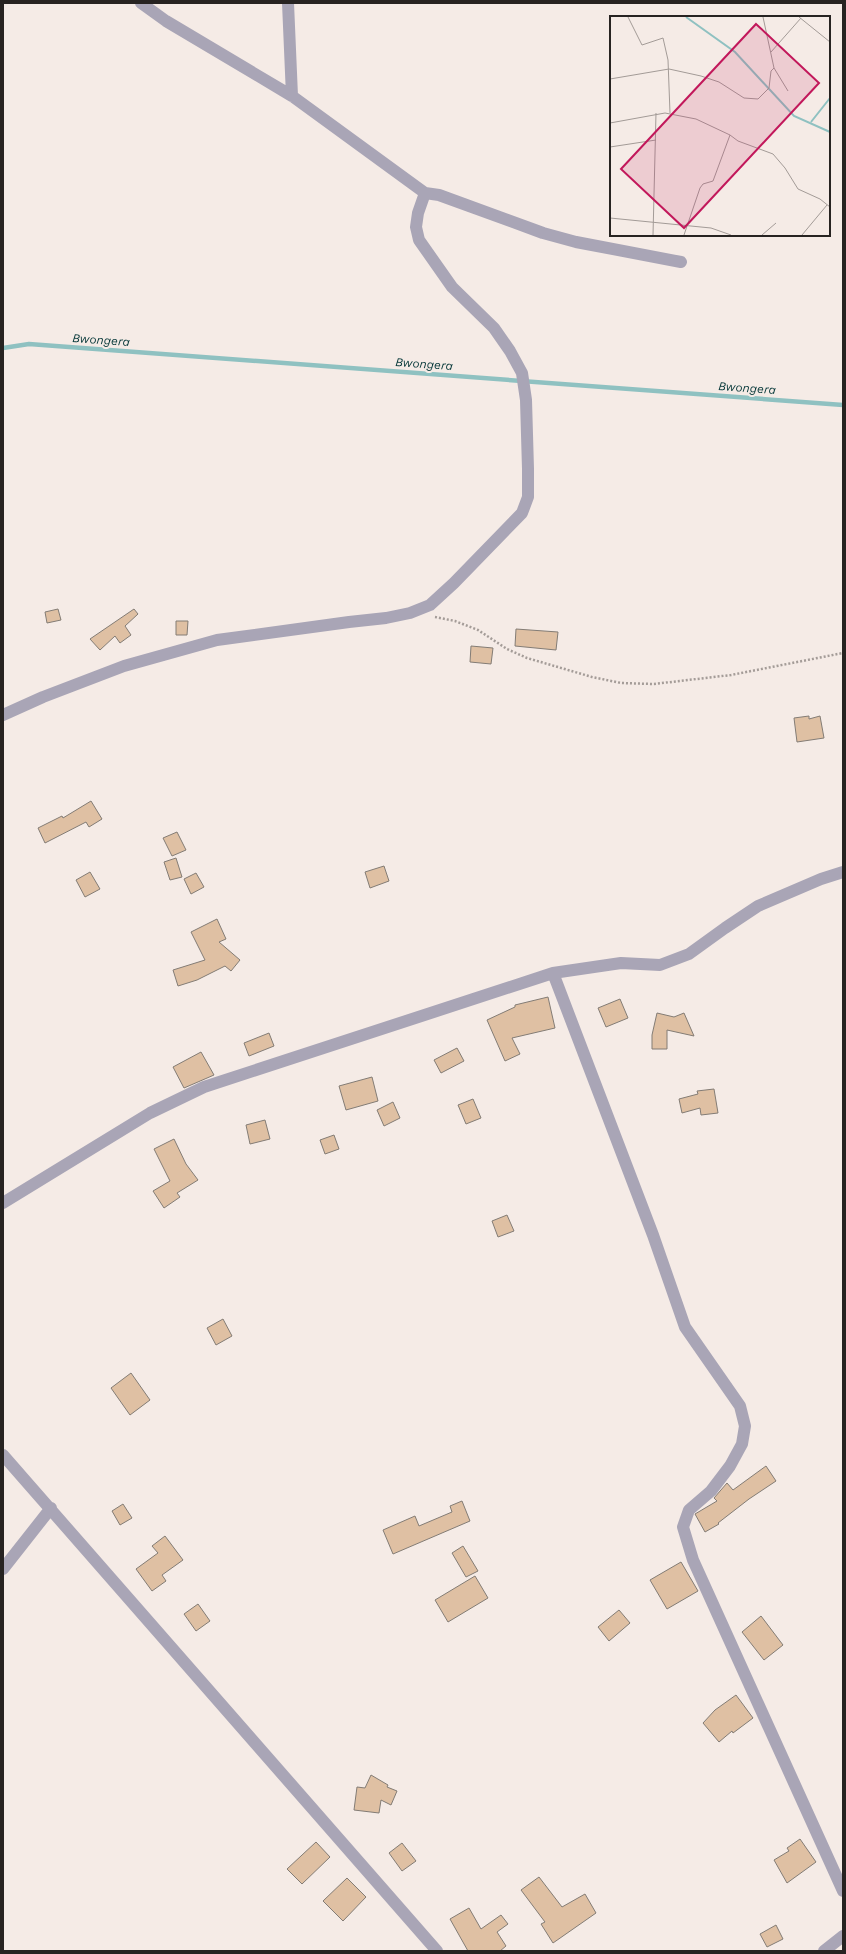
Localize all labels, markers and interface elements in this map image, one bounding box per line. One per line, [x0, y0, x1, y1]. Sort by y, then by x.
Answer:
inset map [610, 16, 830, 236]
water label: Bwongera [72, 331, 131, 349]
water label: Bwongera [395, 355, 454, 373]
water label: Bwongera [718, 379, 777, 397]

